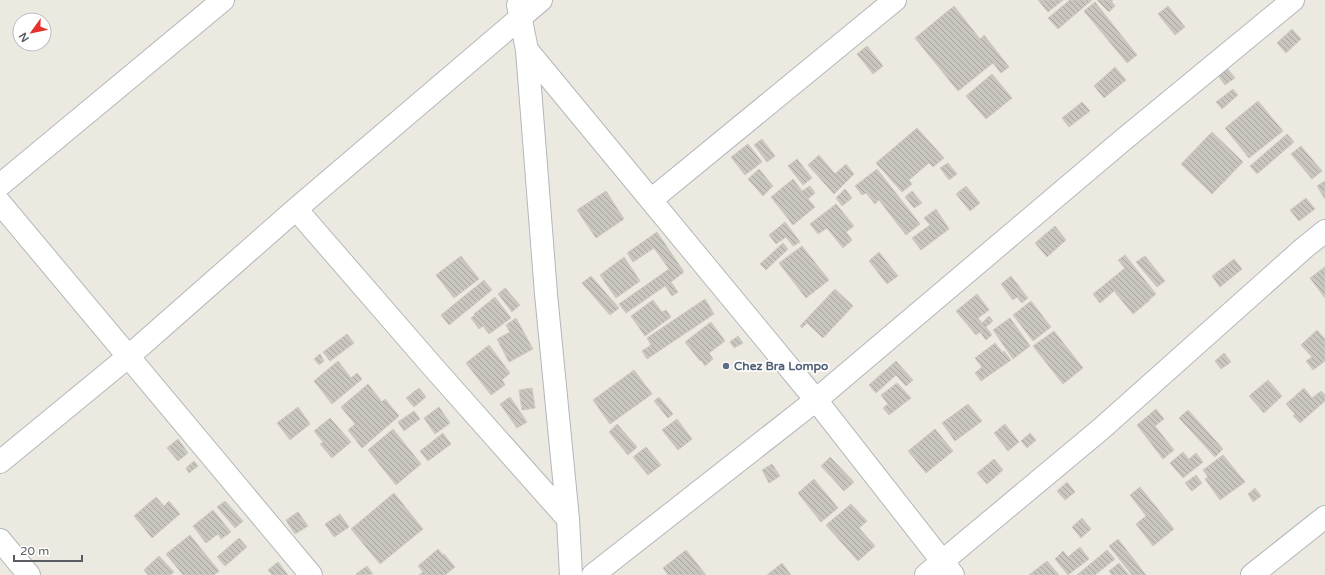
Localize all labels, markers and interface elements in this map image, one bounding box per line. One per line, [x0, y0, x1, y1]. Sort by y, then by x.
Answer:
north arrow [12, 12, 52, 52]
text: N [16, 30, 32, 44]
place label: Chez Bra Lompo [734, 359, 828, 374]
marker: Chez Bra Lompo [721, 361, 731, 371]
scale bar [14, 537, 82, 563]
text: 20 m [20, 544, 49, 558]

